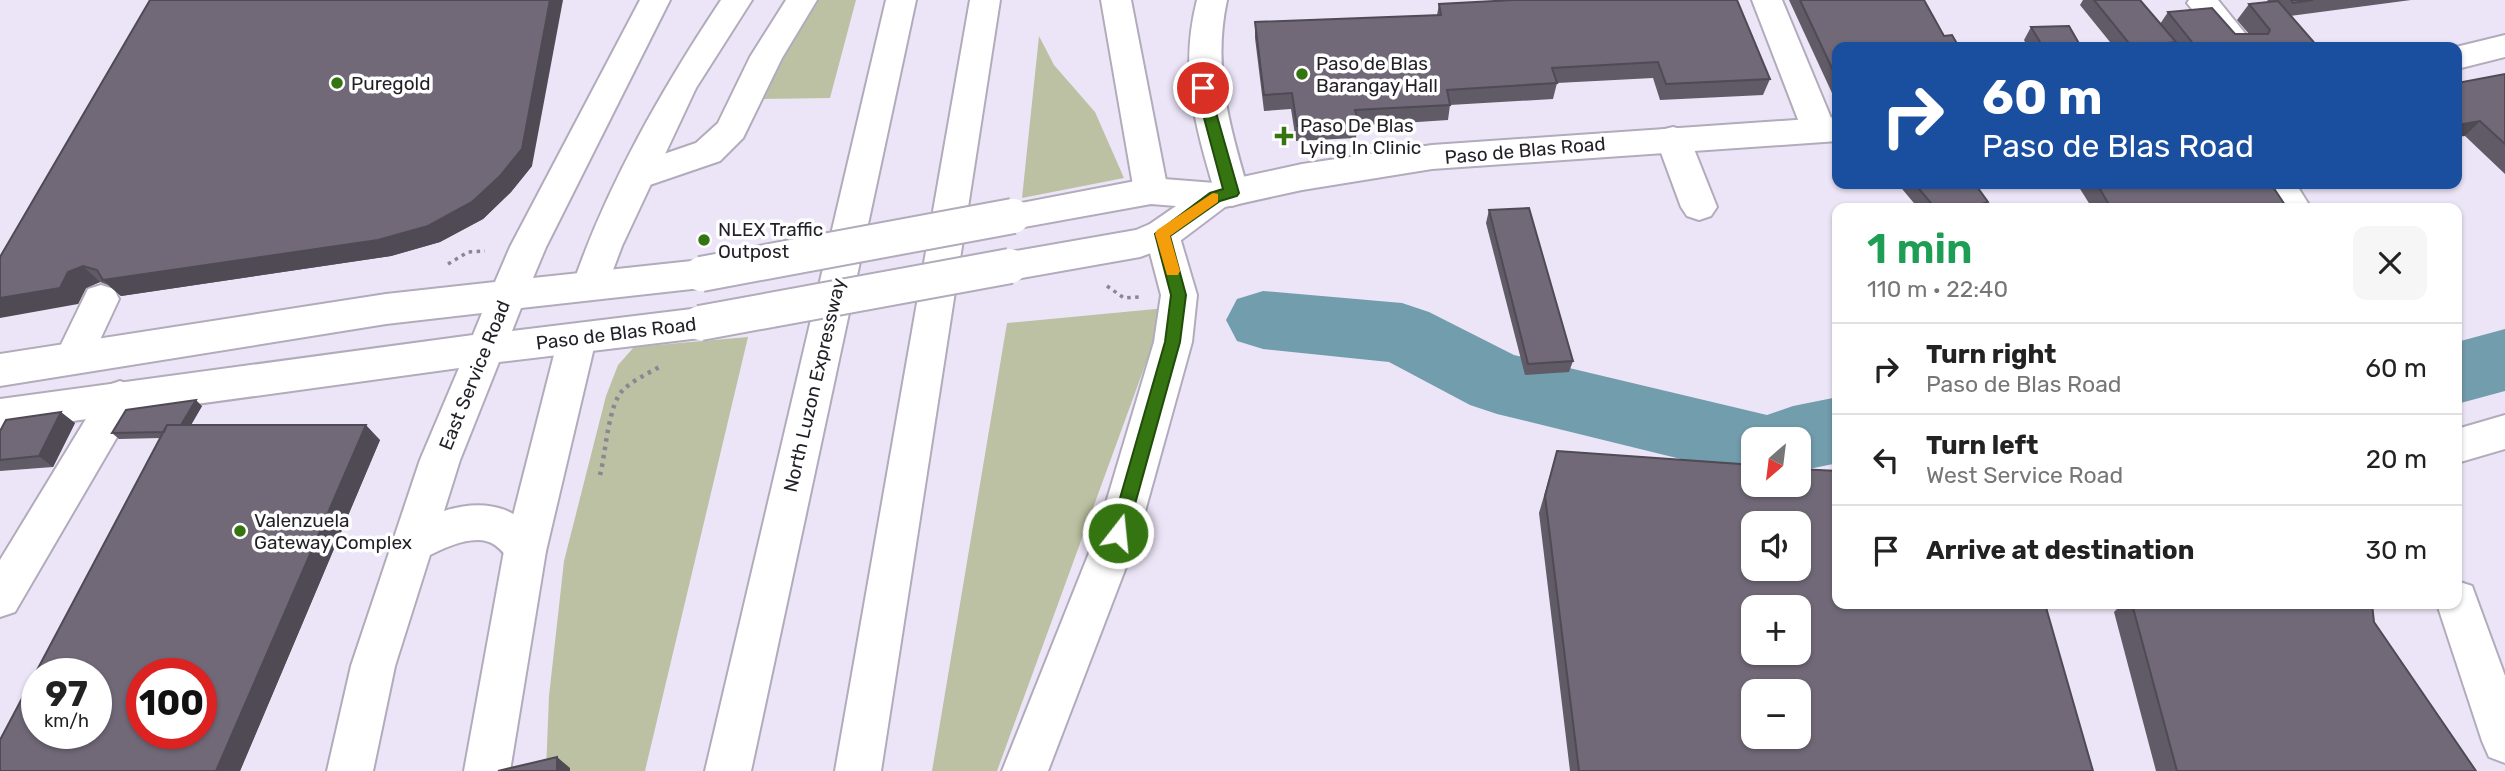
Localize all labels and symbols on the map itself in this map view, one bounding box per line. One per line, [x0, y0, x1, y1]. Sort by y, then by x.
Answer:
place label: Paso de Blas Barangay Hall [1316, 52, 1438, 97]
pin [1173, 58, 1233, 118]
marker: Paso de Blas Barangay Hall [1294, 66, 1310, 82]
place label: Puregold [351, 72, 430, 95]
marker: Puregold [329, 75, 345, 91]
place label: Paso De Blas Lying In Clinic [1300, 114, 1421, 159]
marker: Paso De Blas Lying In Clinic [1274, 126, 1294, 146]
street label: Paso de Blas Road [1444, 132, 1607, 169]
place label: NLEX Traffic Outpost [718, 218, 823, 263]
marker: NLEX Traffic Outpost [696, 232, 712, 248]
street label: North Luzon Expressway [779, 276, 850, 494]
street label: East Service Road [434, 297, 515, 453]
street label: Paso de Blas Road [534, 312, 698, 355]
north arrow [1741, 427, 1811, 497]
position arrow [1081, 496, 1155, 570]
place label: Valenzuela Gateway Complex [254, 509, 412, 554]
marker: Valenzuela Gateway Complex [232, 523, 248, 539]
speed limit sign: 100 [126, 658, 217, 749]

